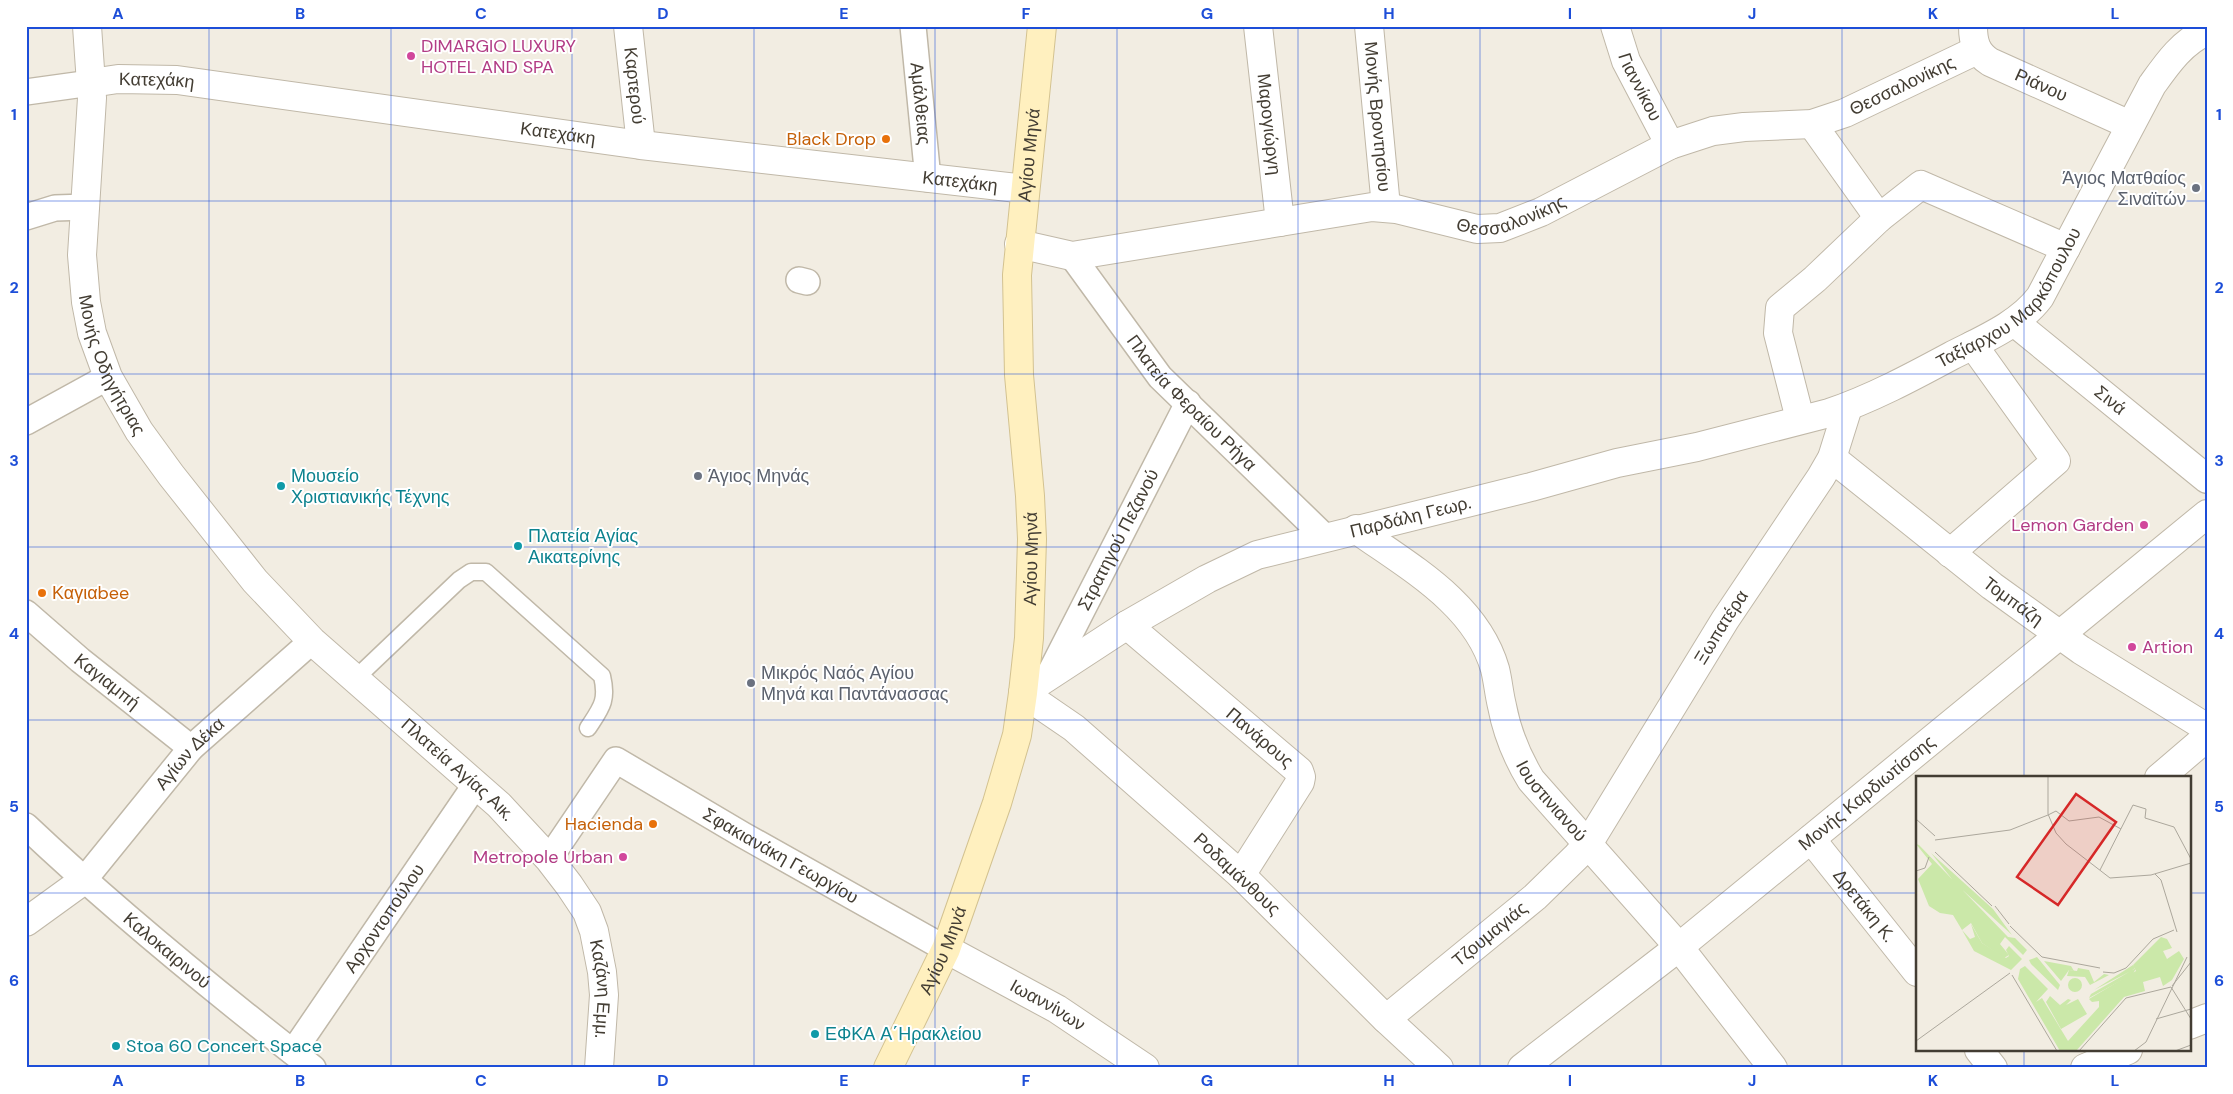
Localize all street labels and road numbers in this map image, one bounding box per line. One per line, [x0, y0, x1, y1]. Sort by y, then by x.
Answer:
street label: Μονής Βροντησίου [1359, 40, 1397, 193]
street label: Καρτερού [618, 46, 651, 125]
street label: Γιαννίκου [1612, 50, 1667, 125]
street label: Θεσσαλονίκης [1846, 50, 1959, 121]
street label: Αμάλθειας [905, 61, 937, 146]
street label: Ριάνου [2011, 63, 2071, 107]
street label: Κατεχάκη [119, 67, 196, 94]
street label: Μαρογιώργη [1251, 72, 1287, 176]
street label: Αγίου Μηνά [1012, 107, 1046, 203]
street label: Κατεχάκη [519, 116, 597, 151]
street label: Κατεχάκη [921, 165, 999, 198]
street label: Θεσσαλονίκης [1454, 189, 1570, 241]
street label: Ταξίαρχου Μαρκόπουλου [1932, 223, 2087, 374]
street label: Μονής Οδηγήτριας [73, 293, 151, 440]
street label: Πλατεία Φεραίου Ρήγα [1121, 330, 1262, 476]
street label: Σινά [2089, 380, 2131, 420]
street label: Στρατηγού Πεζανού [1072, 465, 1164, 615]
street label: Παρδάλη Γεωρ. [1348, 490, 1473, 543]
street label: Αγίου Μηνά [1018, 511, 1044, 606]
street label: Τομπάζη [1978, 571, 2048, 631]
street label: Ξωπατέρα [1689, 585, 1754, 669]
street label: Καγιαμπή [69, 648, 145, 715]
street label: Πανάρους [1221, 702, 1299, 773]
street label: Αγίων Δέκα [150, 712, 230, 795]
street label: Πλατεία Αγίας Αικ. [396, 713, 520, 826]
street label: Μονής Καρδιωτίσσης [1793, 730, 1940, 856]
street label: Ιουστινιανού [1510, 756, 1592, 847]
street label: Σφακιανάκη Γεωργίου [699, 802, 863, 909]
street label: Ροδαμάνθους [1188, 827, 1286, 921]
street label: Αρχοντοπούλου [339, 859, 430, 978]
street label: Δρετάκη Κ. [1827, 864, 1900, 947]
street label: Τζουμαγιάς [1447, 896, 1533, 972]
street label: Αγίου Μηνά [914, 903, 972, 999]
street label: Καλοκαιρινού [118, 907, 216, 994]
street label: Καζάνη Εμμ. [584, 937, 616, 1039]
street label: Ιωαννίνων [1006, 974, 1090, 1037]

